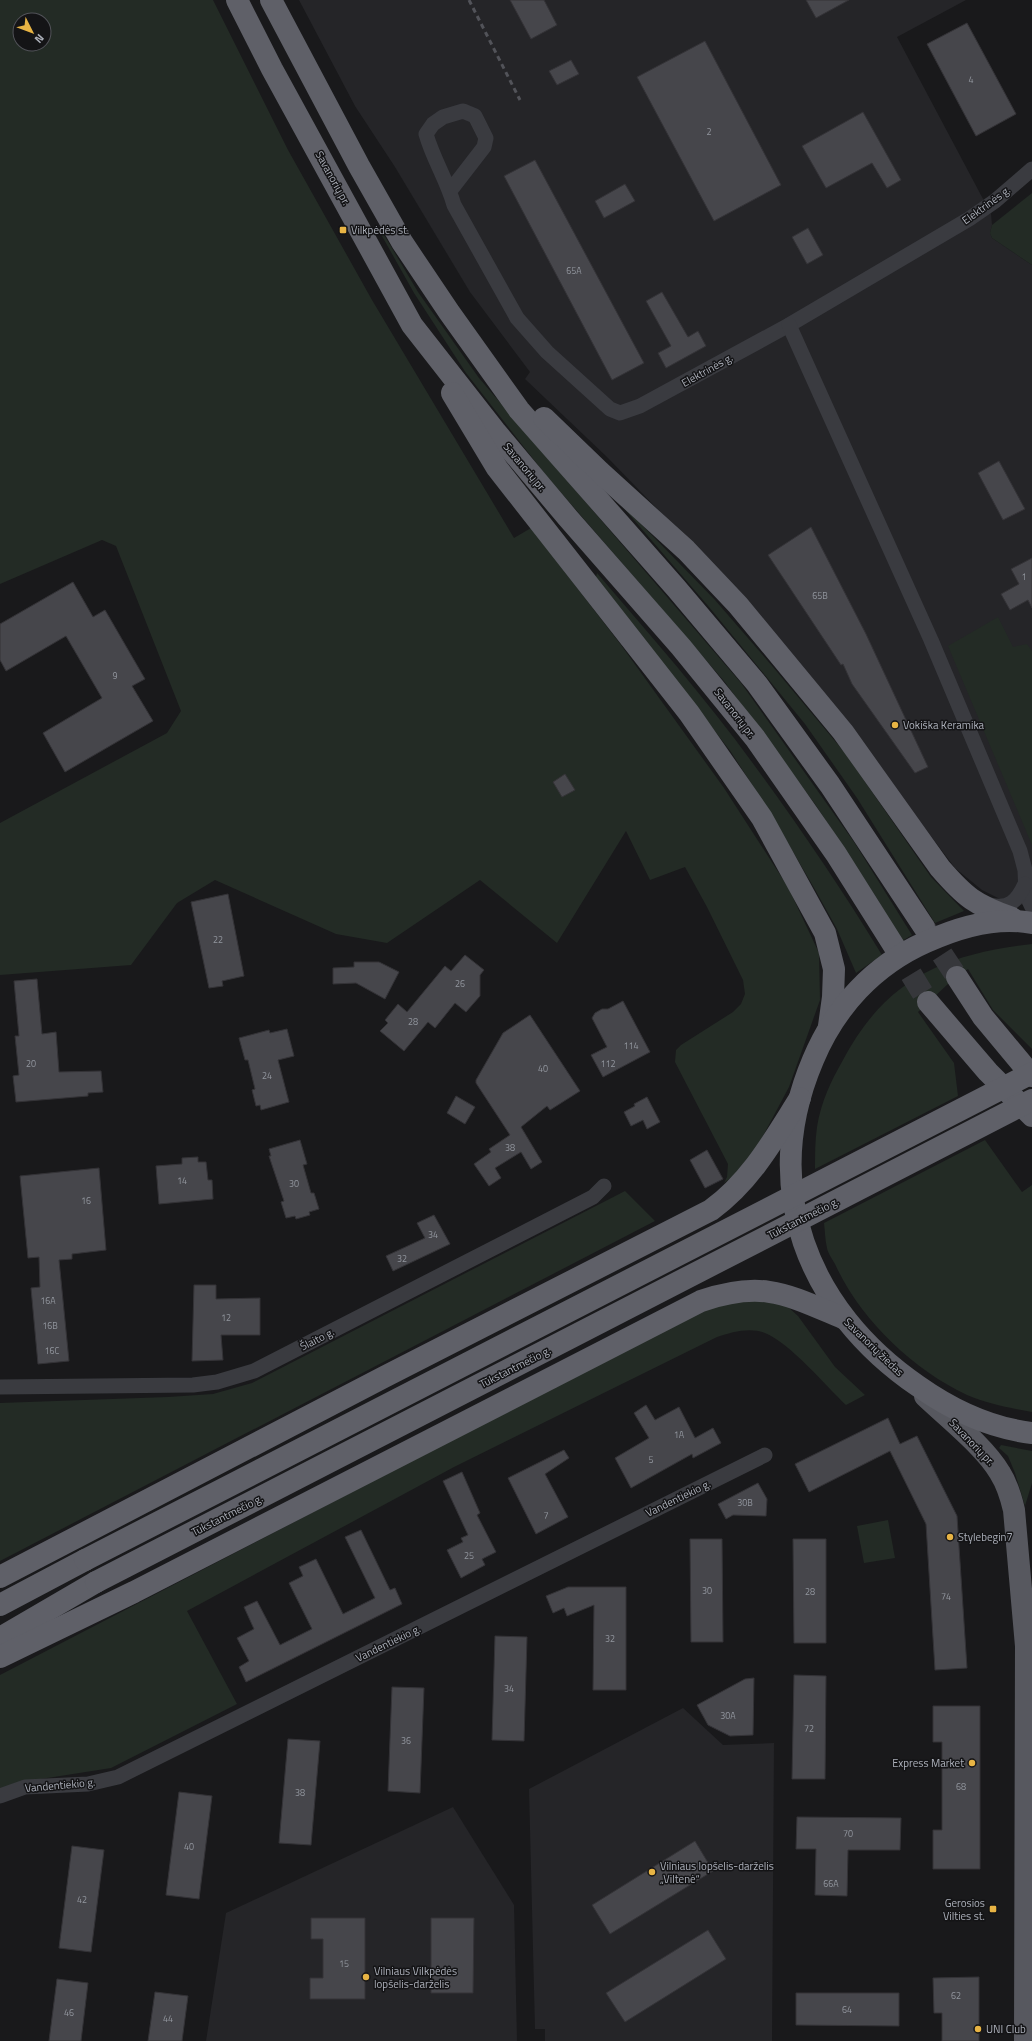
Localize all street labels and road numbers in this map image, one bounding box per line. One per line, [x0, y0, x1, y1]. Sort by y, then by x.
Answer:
street label: Savanorių pr. [312, 148, 354, 208]
street label: Elektrinės g. [958, 182, 1014, 228]
street label: Elektrinės g. [678, 349, 736, 391]
street label: Savanorių pr. [500, 439, 550, 495]
street label: Savanorių pr. [710, 685, 760, 741]
street label: Tūkstantmečio g. [764, 1193, 842, 1243]
street label: Savanorių žiedas [840, 1314, 908, 1380]
street label: Šlaito g. [297, 1324, 337, 1354]
street label: Tūkstantmečio g. [476, 1342, 554, 1392]
street label: Savanorių pr. [946, 1415, 998, 1469]
street label: Vandentiekio g. [643, 1475, 713, 1521]
street label: Tūkstantmečio g. [188, 1490, 266, 1540]
street label: Vandentiekio g. [353, 1620, 423, 1666]
street label: Vandentiekio g. [24, 1774, 96, 1796]

